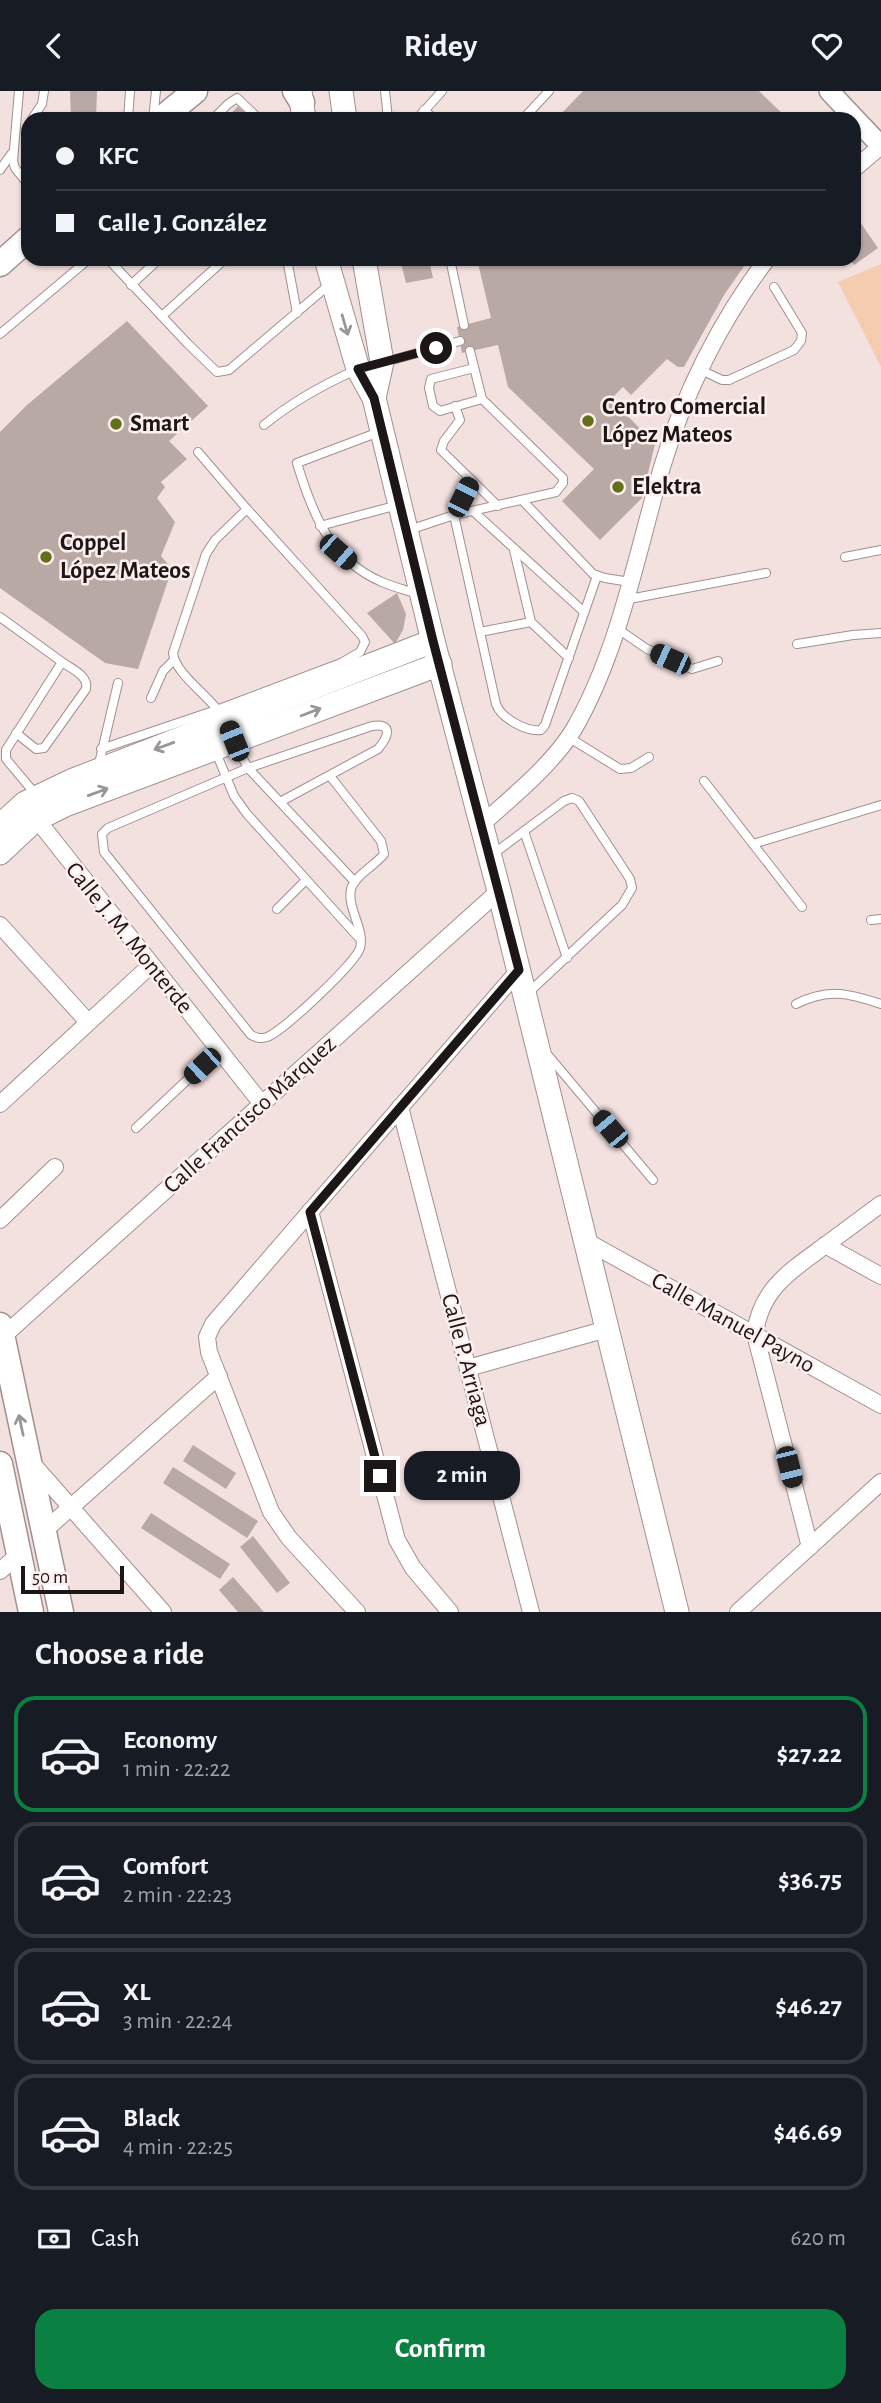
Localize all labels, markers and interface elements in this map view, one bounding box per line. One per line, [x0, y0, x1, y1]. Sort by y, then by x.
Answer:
icon: back [35, 27, 73, 65]
icon: heart [808, 27, 846, 65]
text: Ridey [404, 30, 477, 62]
text: KFC [98, 143, 138, 169]
text: Calle J. González [98, 210, 267, 236]
one-way arrow [339, 313, 352, 335]
route start [420, 332, 452, 364]
place label: Centro Comercial López Mateos [602, 395, 766, 447]
place label: Smart [130, 412, 189, 436]
marker: Centro Comercial López Mateos [580, 413, 596, 429]
marker: Smart [108, 416, 124, 432]
car [445, 474, 482, 520]
place label: Elektra [632, 475, 702, 499]
marker: Elektra [610, 479, 626, 495]
car [316, 530, 361, 574]
place label: Coppel López Mateos [60, 531, 190, 583]
marker: Coppel López Mateos [38, 549, 54, 565]
car [647, 641, 694, 677]
one-way arrow [300, 705, 322, 718]
car [217, 718, 252, 764]
one-way arrow [153, 741, 175, 753]
one-way arrow [87, 785, 109, 797]
street label: Calle J. M. Monterde [61, 858, 197, 1018]
street label: Calle Francisco Márquez [159, 1032, 341, 1198]
car [180, 1044, 225, 1088]
car [589, 1106, 632, 1152]
street label: Calle Manuel Payno [647, 1268, 819, 1378]
street label: Calle P. Arriaga [437, 1291, 495, 1429]
one-way arrow [14, 1414, 28, 1437]
car [774, 1444, 805, 1490]
callout: 2 min [404, 1451, 520, 1501]
route end [364, 1460, 396, 1492]
text: 2 min [436, 1464, 488, 1487]
scale bar [21, 1563, 124, 1595]
text: 50 m [32, 1568, 68, 1587]
text: Choose a ride [35, 1638, 204, 1670]
icon: car [39, 1723, 102, 1786]
text: Economy [123, 1727, 217, 1753]
text: $27.22 [776, 1741, 842, 1767]
text: 1 min · 22:22 [123, 1758, 231, 1781]
icon: car [39, 1849, 102, 1912]
text: Comfort [123, 1853, 208, 1879]
text: $36.75 [778, 1867, 842, 1893]
text: 2 min · 22:23 [123, 1884, 232, 1907]
icon: car [39, 1975, 102, 2038]
text: XL [123, 1979, 150, 2005]
text: $46.27 [775, 1993, 842, 2019]
text: 3 min · 22:24 [123, 2010, 233, 2033]
icon: car [39, 2101, 102, 2164]
text: Black [123, 2105, 180, 2131]
text: $46.69 [774, 2119, 842, 2145]
text: 4 min · 22:25 [123, 2136, 233, 2159]
icon: cash [35, 2220, 73, 2258]
text: Cash [91, 2225, 140, 2251]
text: 620 m [790, 2227, 846, 2250]
button: Confirm [35, 2309, 846, 2389]

